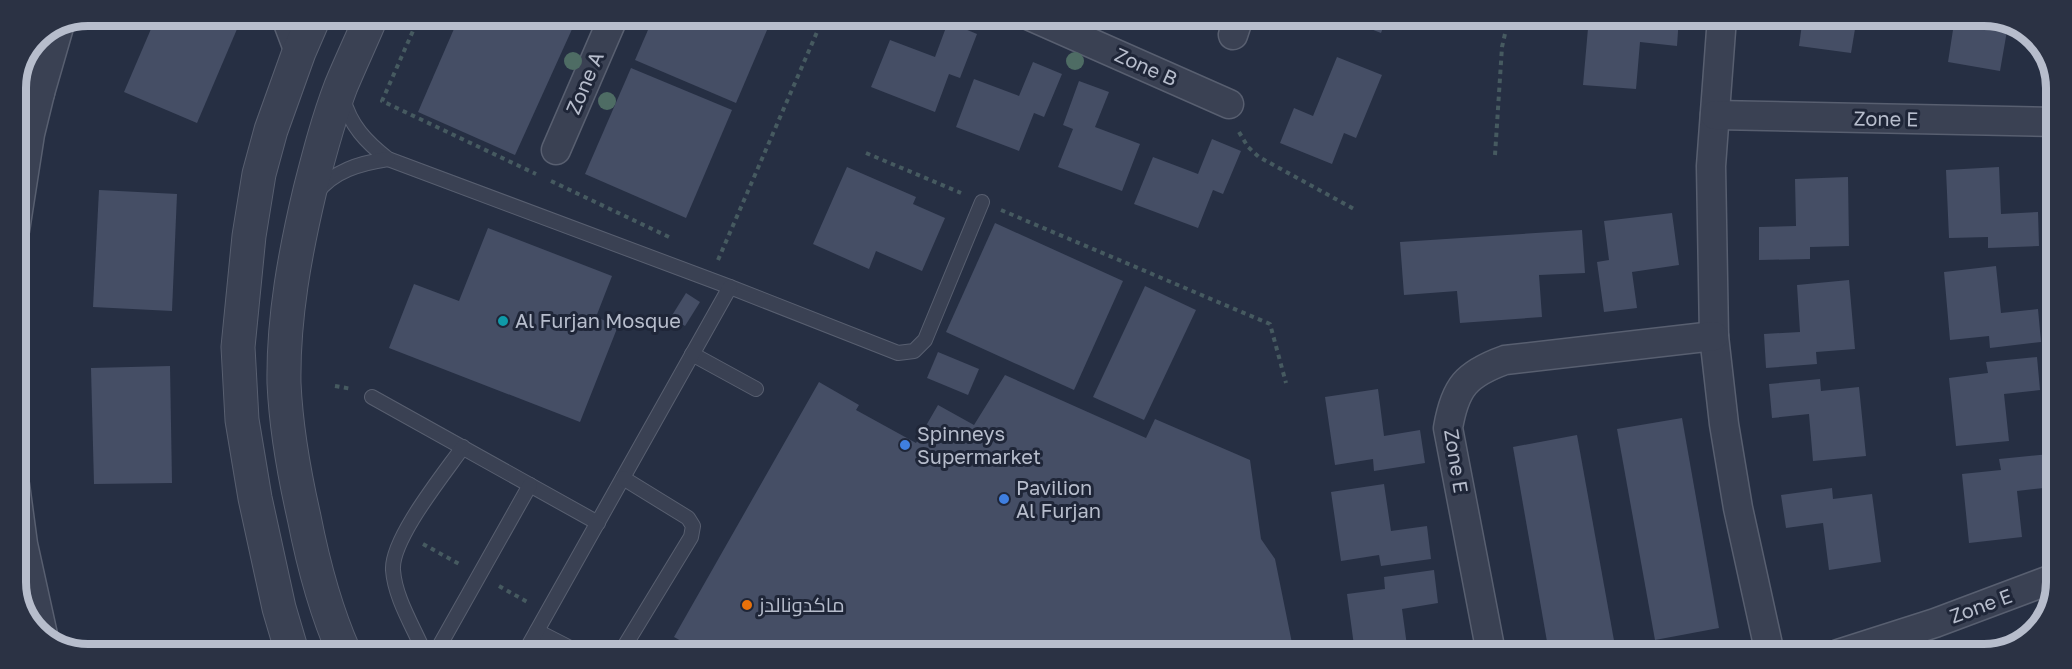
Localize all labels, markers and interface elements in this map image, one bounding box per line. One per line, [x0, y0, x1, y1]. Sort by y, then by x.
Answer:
street label: Zone B [1111, 42, 1181, 90]
street label: Zone A [560, 48, 608, 118]
street label: Zone E [1853, 105, 1919, 131]
place label: Al Furjan Mosque [515, 308, 681, 332]
marker: Al Furjan Mosque [496, 314, 510, 328]
place label: Spinneys Supermarket [917, 421, 1041, 468]
street label: Zone E [1440, 427, 1474, 495]
marker: Spinneys Supermarket [898, 438, 912, 452]
place label: Pavilion Al Furjan [1016, 475, 1101, 522]
marker: Pavilion Al Furjan [997, 492, 1011, 506]
street label: Zone E [1946, 583, 2015, 627]
place label: ماكدونالدز [758, 592, 845, 617]
marker: ماكدونالدز [740, 598, 754, 612]

